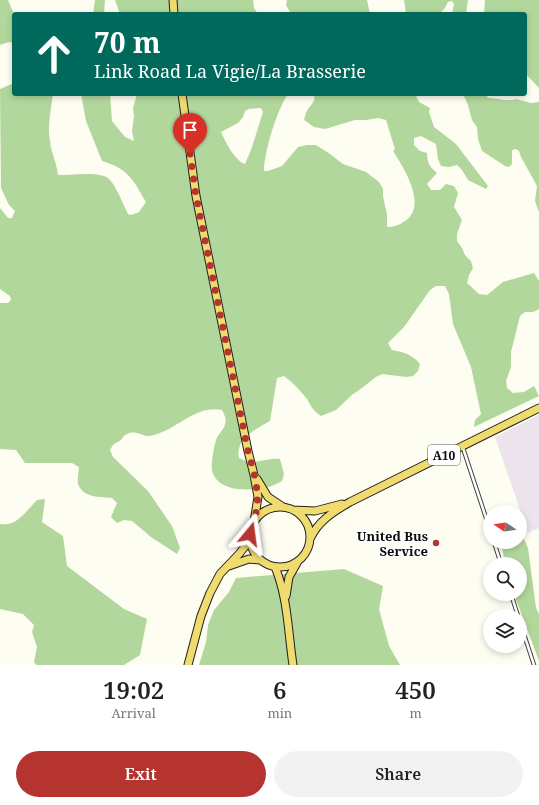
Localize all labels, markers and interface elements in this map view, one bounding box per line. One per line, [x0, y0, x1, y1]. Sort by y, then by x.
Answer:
text: 70 m [94, 23, 161, 61]
icon: ahead [28, 28, 80, 80]
text: Link Road La Vigie/La Brasserie [94, 59, 366, 83]
pin [173, 113, 207, 154]
icon: arrive [179, 119, 201, 141]
road number: A10 [428, 445, 460, 465]
north arrow [483, 505, 527, 549]
map controls [483, 505, 527, 653]
position arrow [229, 513, 271, 555]
place label: United Bus Service [357, 527, 428, 560]
marker: United Bus Service [431, 538, 441, 548]
button: search [483, 557, 527, 601]
button: layers [483, 609, 527, 653]
text: 19:02 [103, 673, 164, 706]
text: 6 [273, 673, 287, 706]
text: 450 [395, 673, 436, 706]
text: Arrival [111, 704, 156, 722]
text: min [267, 704, 292, 722]
text: m [409, 704, 422, 722]
button: Exit [16, 751, 266, 797]
button: Share [274, 751, 523, 797]

